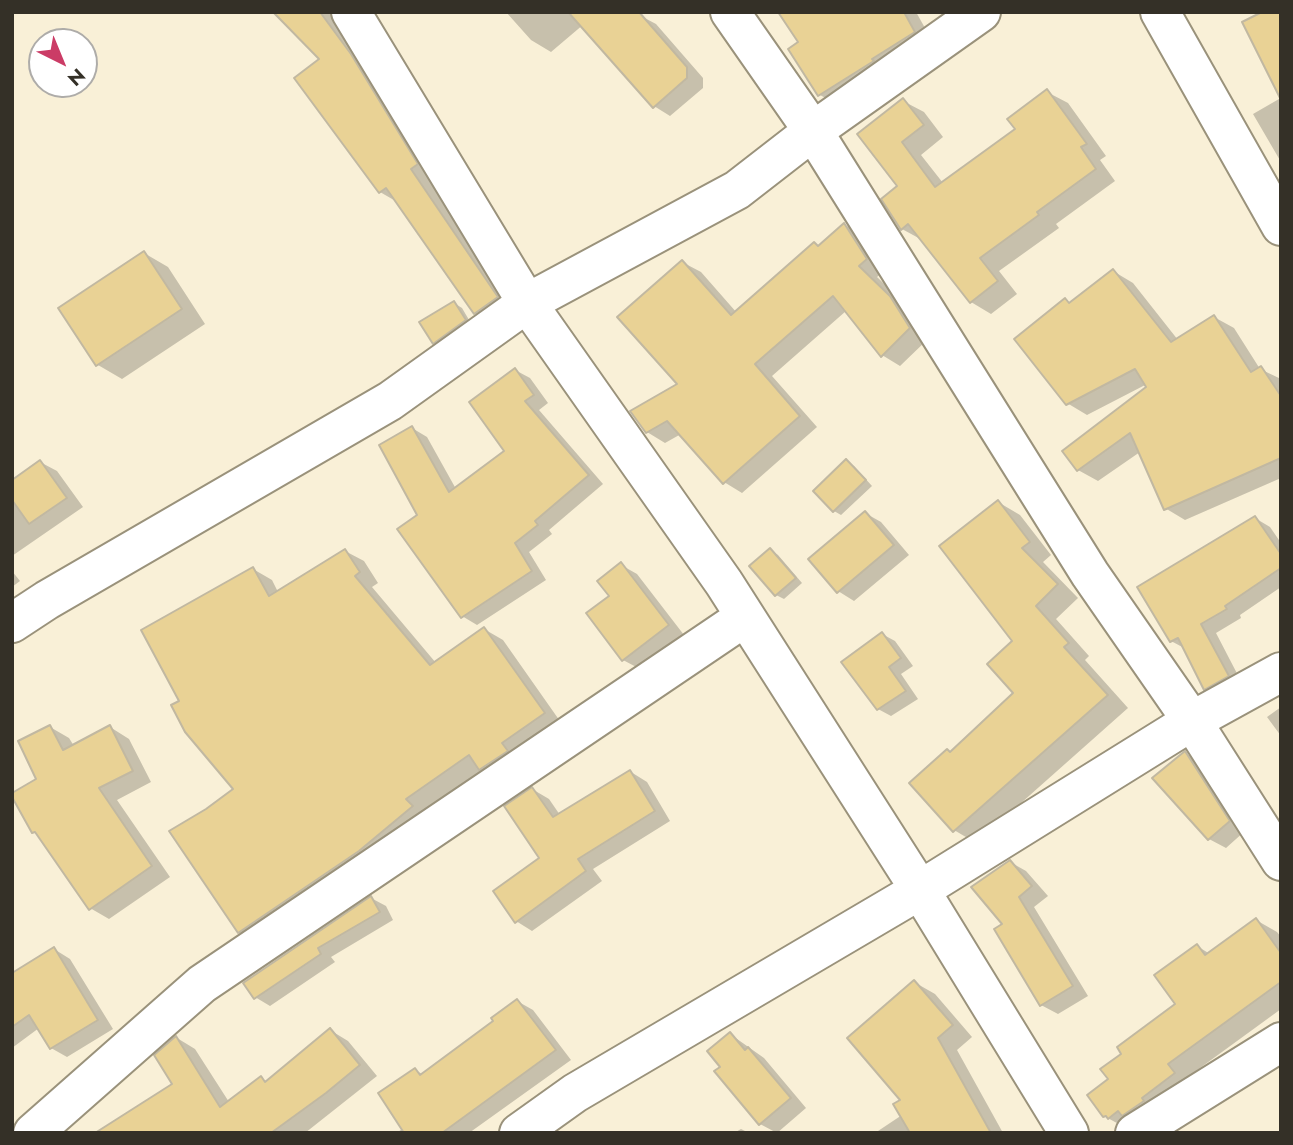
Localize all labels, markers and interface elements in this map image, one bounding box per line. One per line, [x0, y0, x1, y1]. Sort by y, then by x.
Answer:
north arrow [28, 28, 98, 98]
text: N [62, 62, 91, 92]

